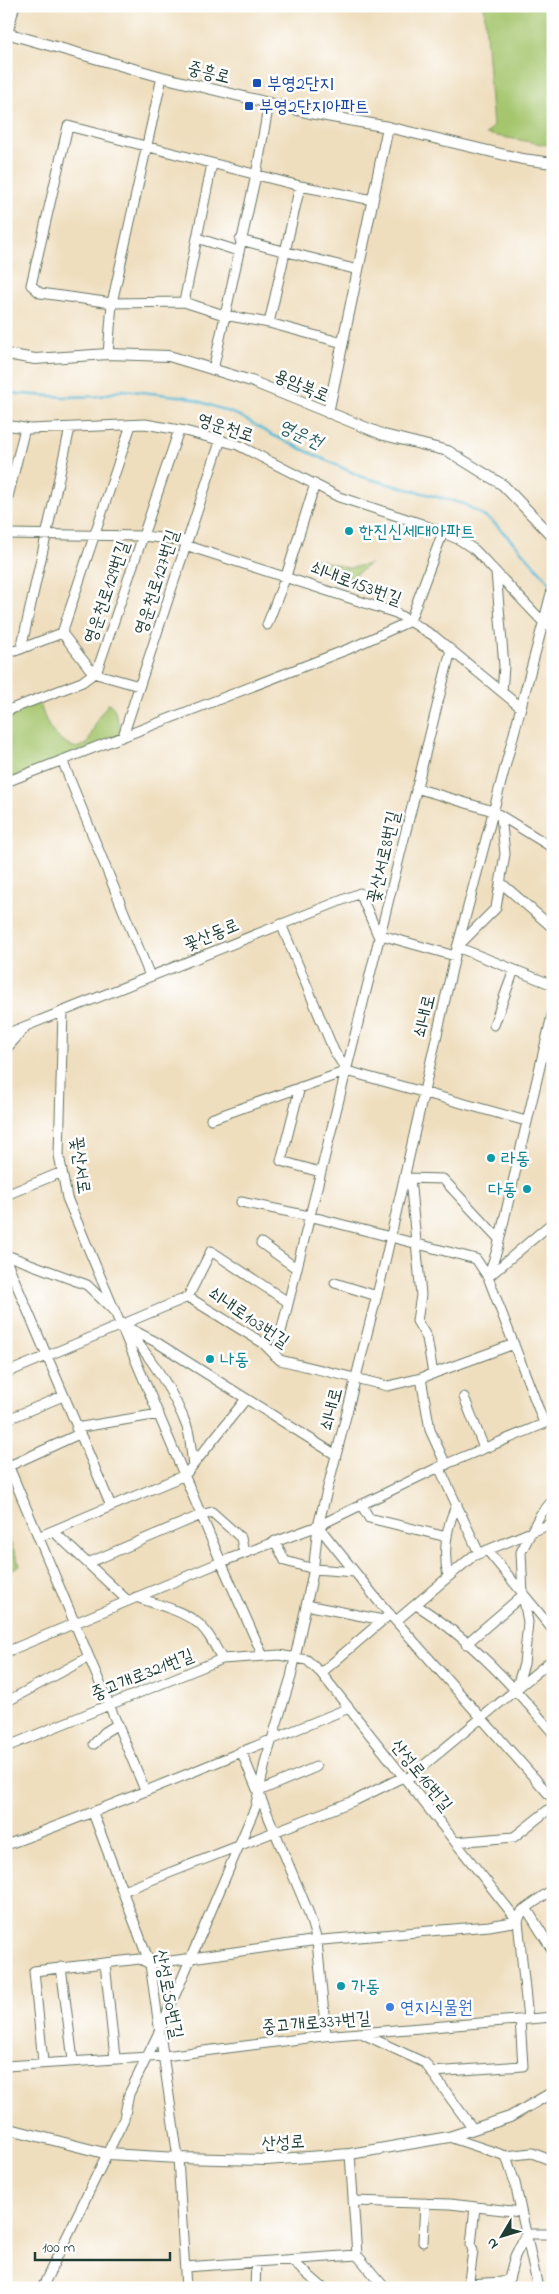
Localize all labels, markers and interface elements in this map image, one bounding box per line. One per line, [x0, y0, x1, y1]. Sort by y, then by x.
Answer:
street label: 중흥로 [184, 56, 233, 92]
place label: 부영2단지 [267, 72, 334, 98]
marker: 부영2단지 [251, 77, 263, 89]
place label: 부영2단지아파트 [259, 95, 369, 121]
marker: 부영2단지아파트 [243, 100, 255, 112]
street label: 용암북로 [269, 364, 333, 410]
street label: 영운천로 [194, 408, 257, 450]
water label: 영운천 [273, 413, 328, 458]
place label: 한진신세대아파트 [359, 520, 475, 546]
marker: 한진신세대아파트 [343, 525, 355, 537]
street label: 영운천로127번길 [129, 526, 187, 638]
street label: 영운천로129번길 [78, 537, 138, 647]
street label: 쇠내로153번길 [306, 556, 405, 614]
street label: 꽃산서로8번길 [362, 808, 408, 906]
street label: 꽃산동로 [180, 913, 243, 959]
street label: 쇠내로 [408, 992, 444, 1041]
street label: 꽃산서로 [62, 1135, 96, 1196]
place label: 라동 [501, 1147, 530, 1173]
marker: 라동 [485, 1152, 497, 1164]
place label: 다동 [488, 1178, 517, 1204]
marker: 다동 [521, 1183, 533, 1195]
street label: 쇠내로103번길 [202, 1282, 294, 1356]
place label: 나동 [220, 1348, 249, 1374]
marker: 나동 [204, 1353, 216, 1365]
street label: 쇠내로 [315, 1385, 351, 1434]
street label: 중고개로321번길 [87, 1643, 199, 1708]
street label: 산성로16번길 [383, 1735, 458, 1818]
street label: 산성로50번길 [146, 1947, 189, 2042]
place label: 가동 [351, 1975, 380, 2001]
marker: 가동 [335, 1980, 347, 1992]
place label: 연지식물원 [400, 1996, 472, 2022]
marker: 연지식물원 [384, 2001, 396, 2013]
street label: 중고개로337번길 [261, 2006, 372, 2042]
street label: 산성로 [261, 2130, 305, 2158]
north arrow [476, 2212, 526, 2262]
scale bar [35, 2229, 170, 2261]
text: N [482, 2233, 504, 2253]
text: 100 m [42, 2237, 75, 2259]

